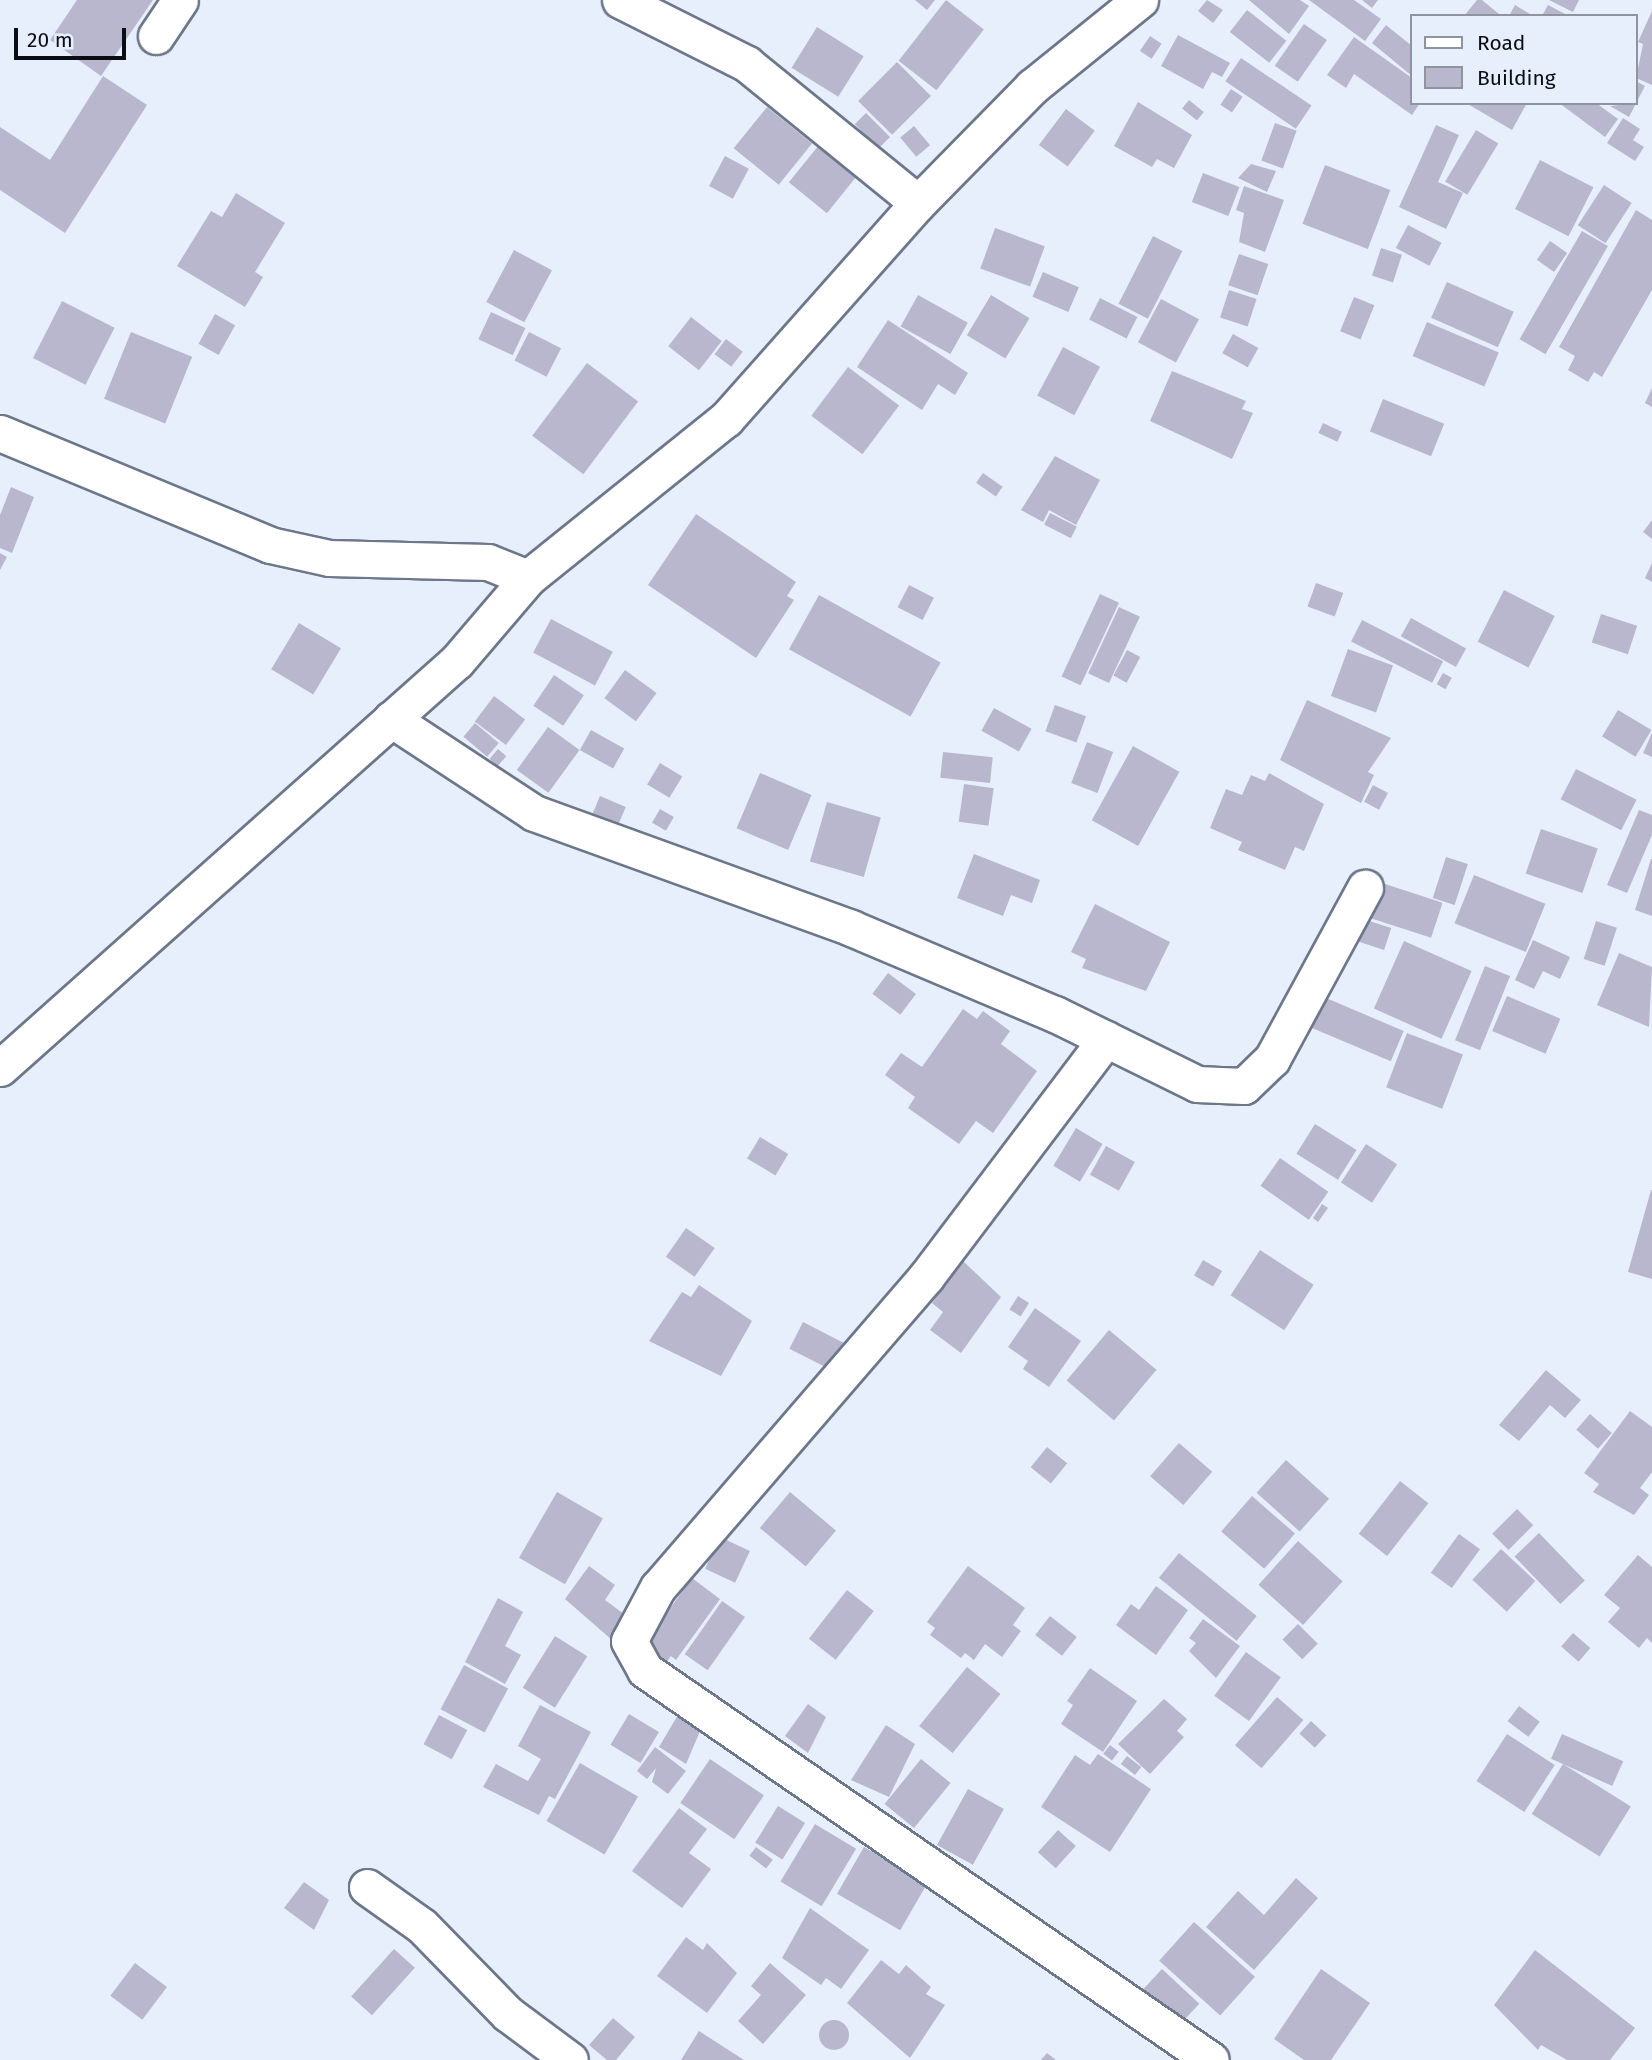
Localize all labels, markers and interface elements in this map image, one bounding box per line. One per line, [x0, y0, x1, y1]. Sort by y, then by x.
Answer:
scale bar [18, 14, 130, 58]
legend [1410, 14, 1638, 105]
text: 20 m [27, 27, 73, 53]
text: Road [1477, 30, 1525, 56]
text: Building [1477, 65, 1556, 91]

